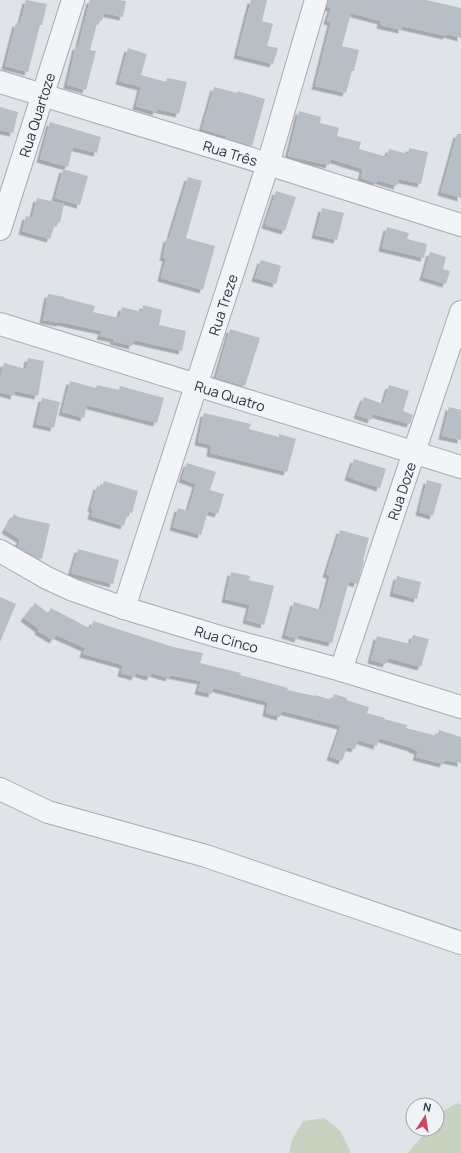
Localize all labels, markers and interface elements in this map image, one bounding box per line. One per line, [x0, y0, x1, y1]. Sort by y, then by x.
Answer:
street label: Rua Quartoze [14, 70, 59, 159]
street label: Rua Três [201, 135, 260, 170]
street label: Rua Treze [204, 271, 241, 338]
street label: Rua Quatro [193, 376, 268, 415]
street label: Rua Doze [382, 459, 420, 522]
street label: Rua Cinco [193, 620, 260, 657]
north arrow [405, 1097, 445, 1137]
text: N [422, 1099, 433, 1115]

